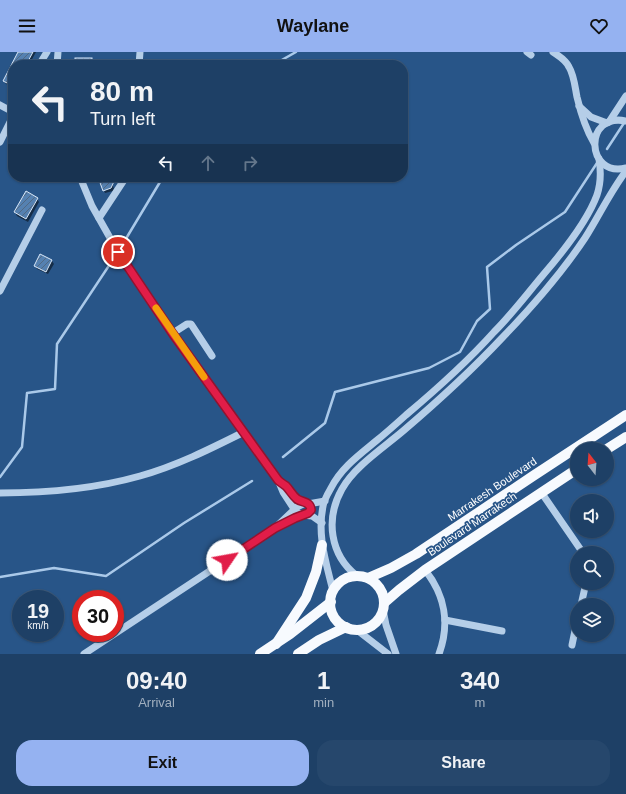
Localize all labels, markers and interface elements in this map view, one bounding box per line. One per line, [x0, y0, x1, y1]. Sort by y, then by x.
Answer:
icon: menu [16, 15, 38, 37]
icon: heart [588, 15, 610, 37]
text: Waylane [277, 16, 349, 36]
icon: left [24, 76, 76, 128]
text: 80 m [90, 76, 154, 107]
text: Turn left [90, 109, 155, 129]
icon: left [155, 152, 177, 174]
icon: ahead [197, 152, 219, 174]
icon: right [239, 152, 261, 174]
pin [101, 235, 135, 269]
icon: arrive [107, 241, 129, 263]
north arrow [570, 442, 614, 486]
map controls [570, 442, 614, 642]
street label: Marrakesh Boulevard [445, 455, 539, 523]
street label: Boulevard Marrakech [425, 490, 519, 558]
button: sound [570, 494, 614, 538]
position arrow [206, 539, 248, 581]
button: search [570, 546, 614, 590]
speed limit sign: 30 [72, 590, 124, 642]
button: layers [570, 598, 614, 642]
text: 19 [27, 600, 49, 622]
text: km/h [27, 620, 49, 631]
text: 09:40 [126, 667, 187, 694]
text: 1 [317, 667, 330, 694]
text: 340 [460, 667, 500, 694]
text: Arrival [138, 695, 175, 710]
text: min [313, 695, 334, 710]
text: m [475, 695, 485, 710]
button: Exit [16, 740, 309, 786]
button: Share [317, 740, 610, 786]

